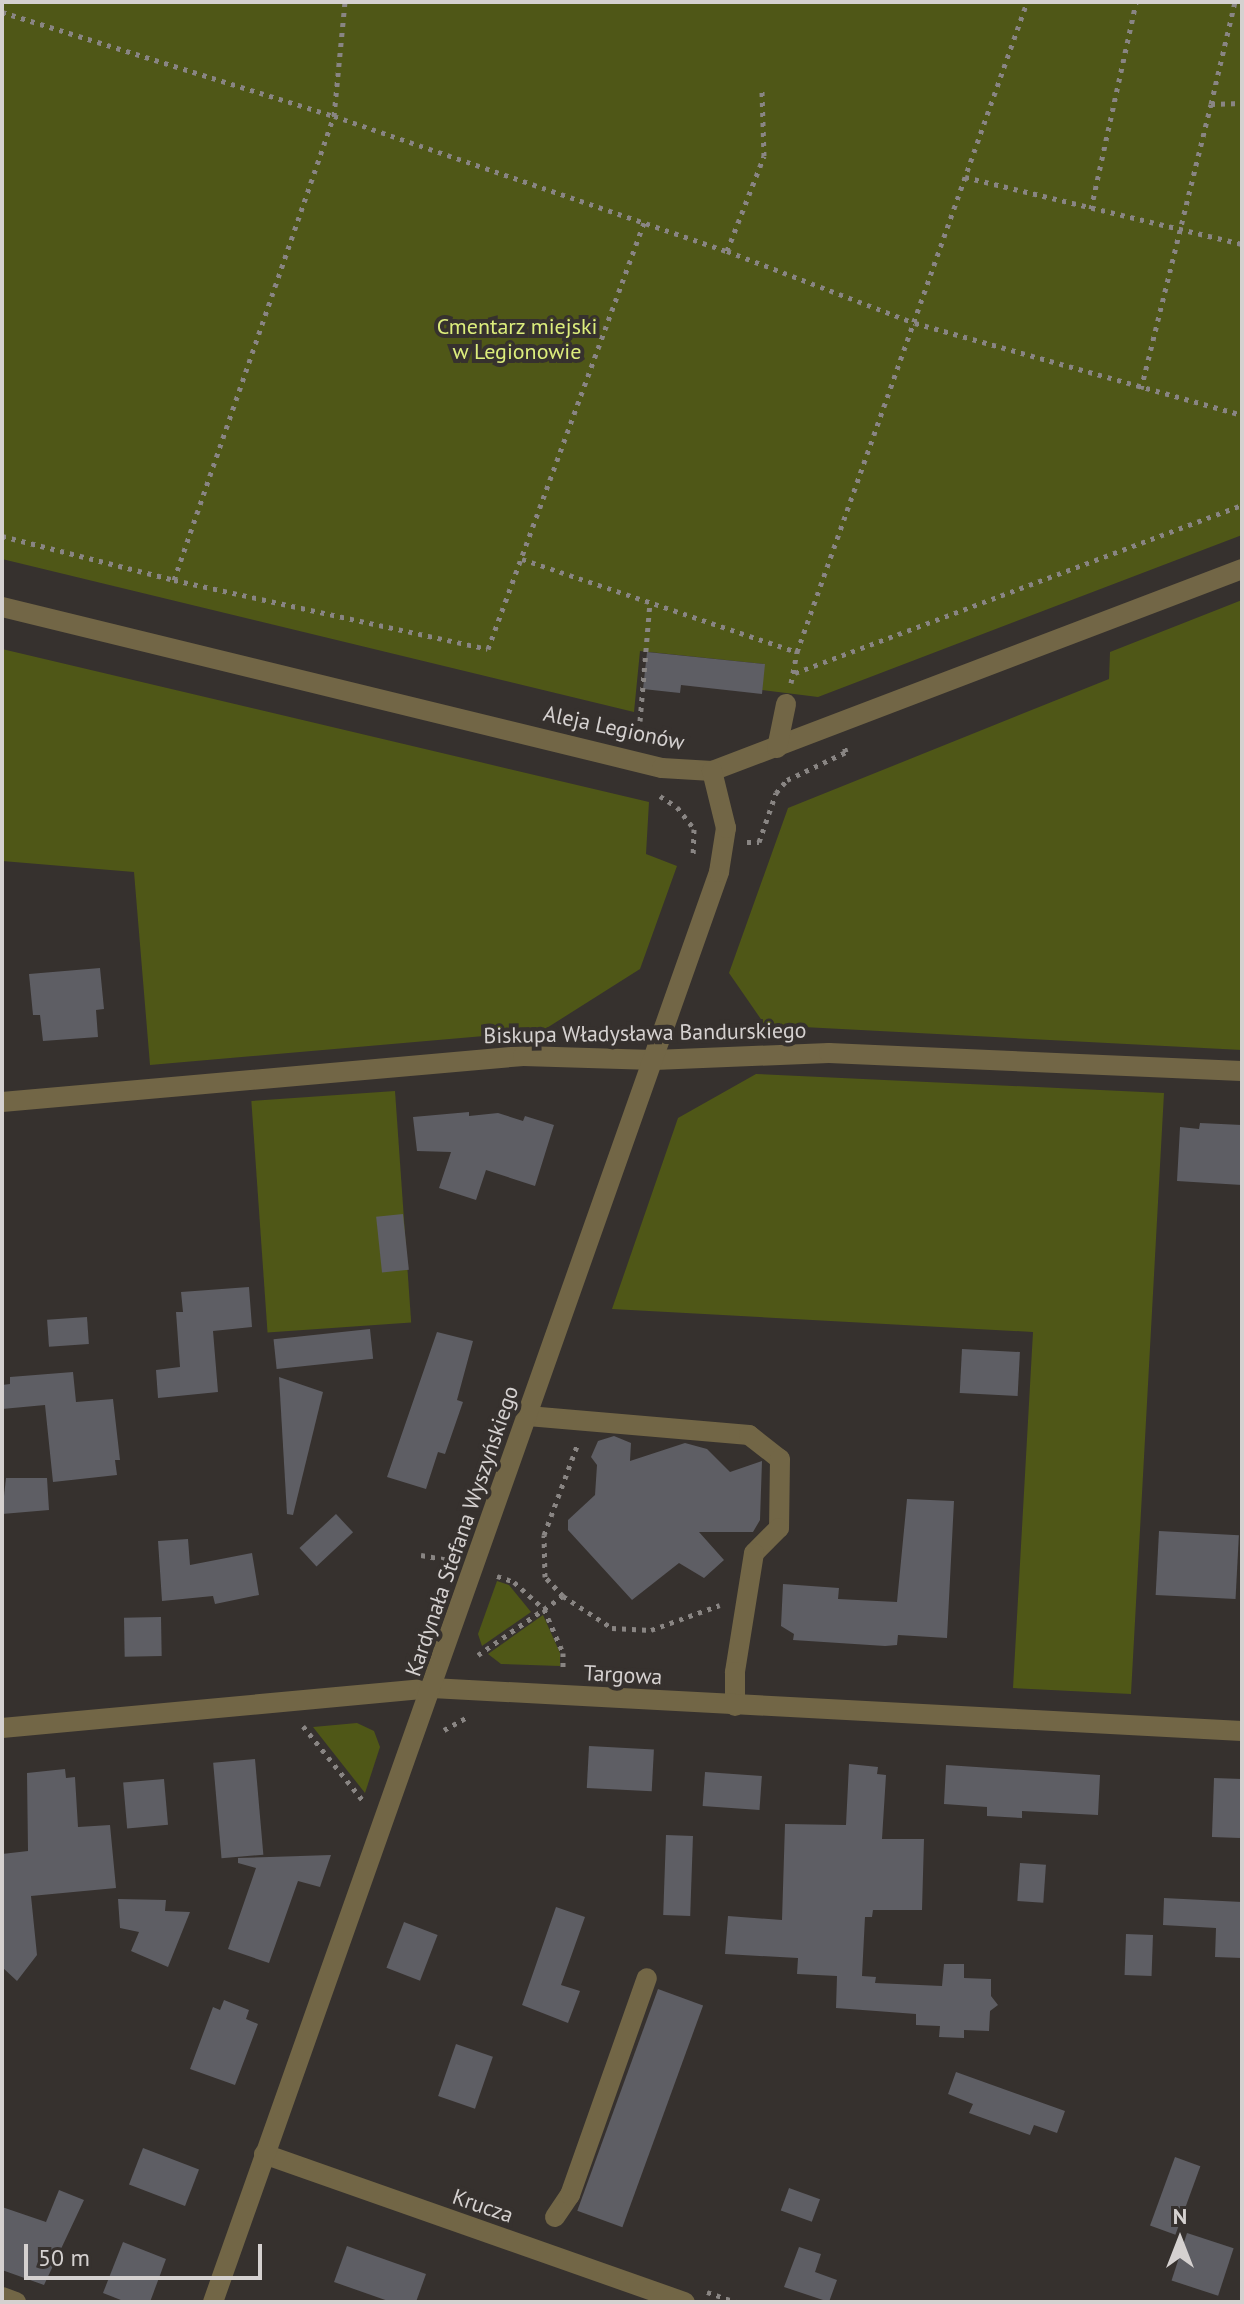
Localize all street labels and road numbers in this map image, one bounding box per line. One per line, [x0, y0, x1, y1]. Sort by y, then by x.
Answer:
street label: Aleja Legionów [541, 700, 687, 756]
street label: Biskupa Władysława Bandurskiego [483, 1017, 807, 1049]
street label: Kardynała Stefana Wyszyńskiego [400, 1382, 524, 1680]
street label: Targowa [583, 1660, 663, 1690]
street label: Krucza [449, 2183, 517, 2229]

